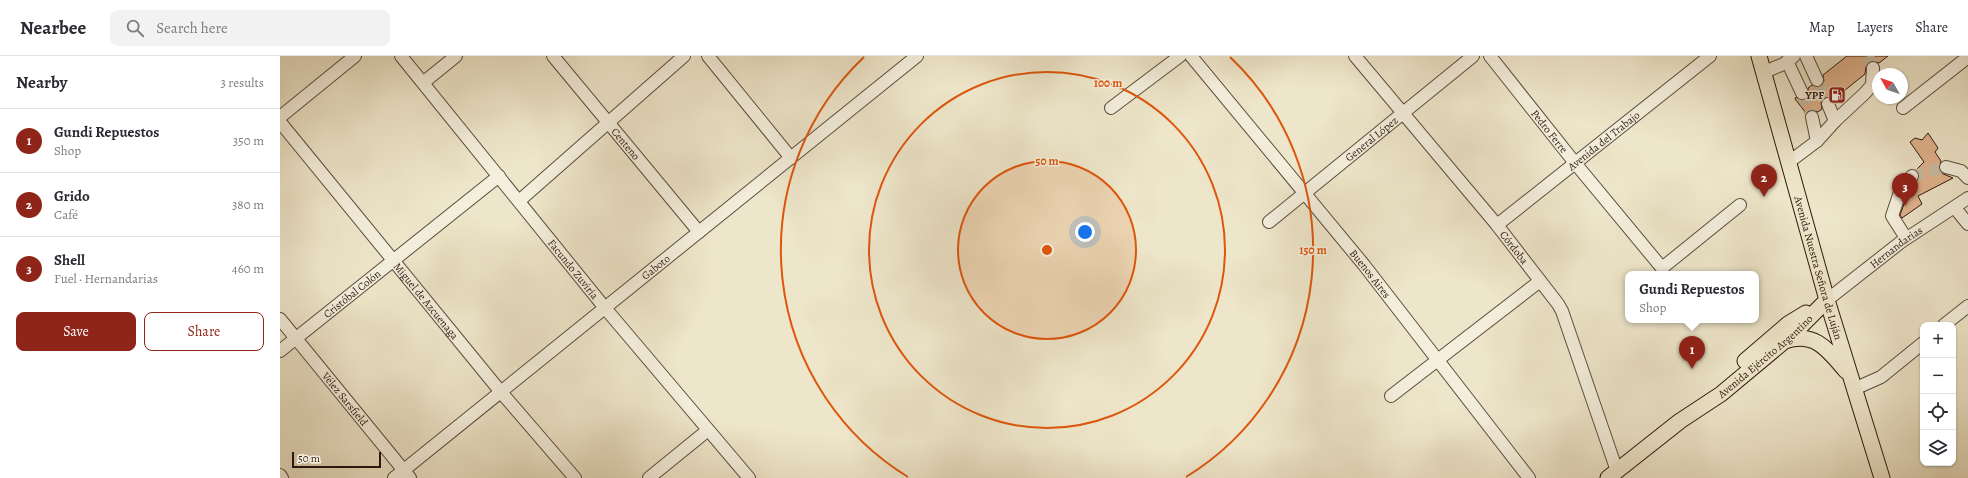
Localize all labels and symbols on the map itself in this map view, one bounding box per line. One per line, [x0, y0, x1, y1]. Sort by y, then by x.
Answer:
north arrow [1872, 68, 1908, 104]
text: 100 m [1094, 75, 1122, 91]
fuel station icon: YPF [1827, 85, 1847, 105]
place label: YPF [1804, 88, 1824, 103]
street label: Pedro Ferre [1527, 107, 1571, 156]
street label: Avenida del Trabajo [1564, 107, 1643, 175]
street label: General López [1342, 113, 1401, 165]
street label: Centeno [608, 125, 644, 164]
text: 50 m [1035, 153, 1059, 169]
pin: 2 [1751, 164, 1777, 197]
pin: 3 [1892, 173, 1918, 206]
street label: Avenida Nuestra Señora de Luján [1790, 193, 1846, 342]
your location [1075, 222, 1095, 242]
street label: Hernandarias [1867, 223, 1926, 272]
street label: Córdoba [1496, 228, 1532, 268]
street label: Facundo Zuviría [544, 236, 602, 303]
text: 150 m [1299, 242, 1327, 258]
centre of rings [1040, 243, 1054, 257]
street label: Buenos Aires [1346, 246, 1394, 301]
street label: Gaboto [638, 251, 674, 283]
street label: Miguel de Azcuenaga [390, 259, 462, 343]
street label: Cristóbal Colón [320, 266, 384, 322]
street label: Avenida Ejército Argentino [1714, 311, 1817, 402]
pin: 1 [1679, 336, 1705, 369]
street label: Vélez Sarsfield [318, 368, 371, 429]
scale bar [292, 450, 381, 469]

